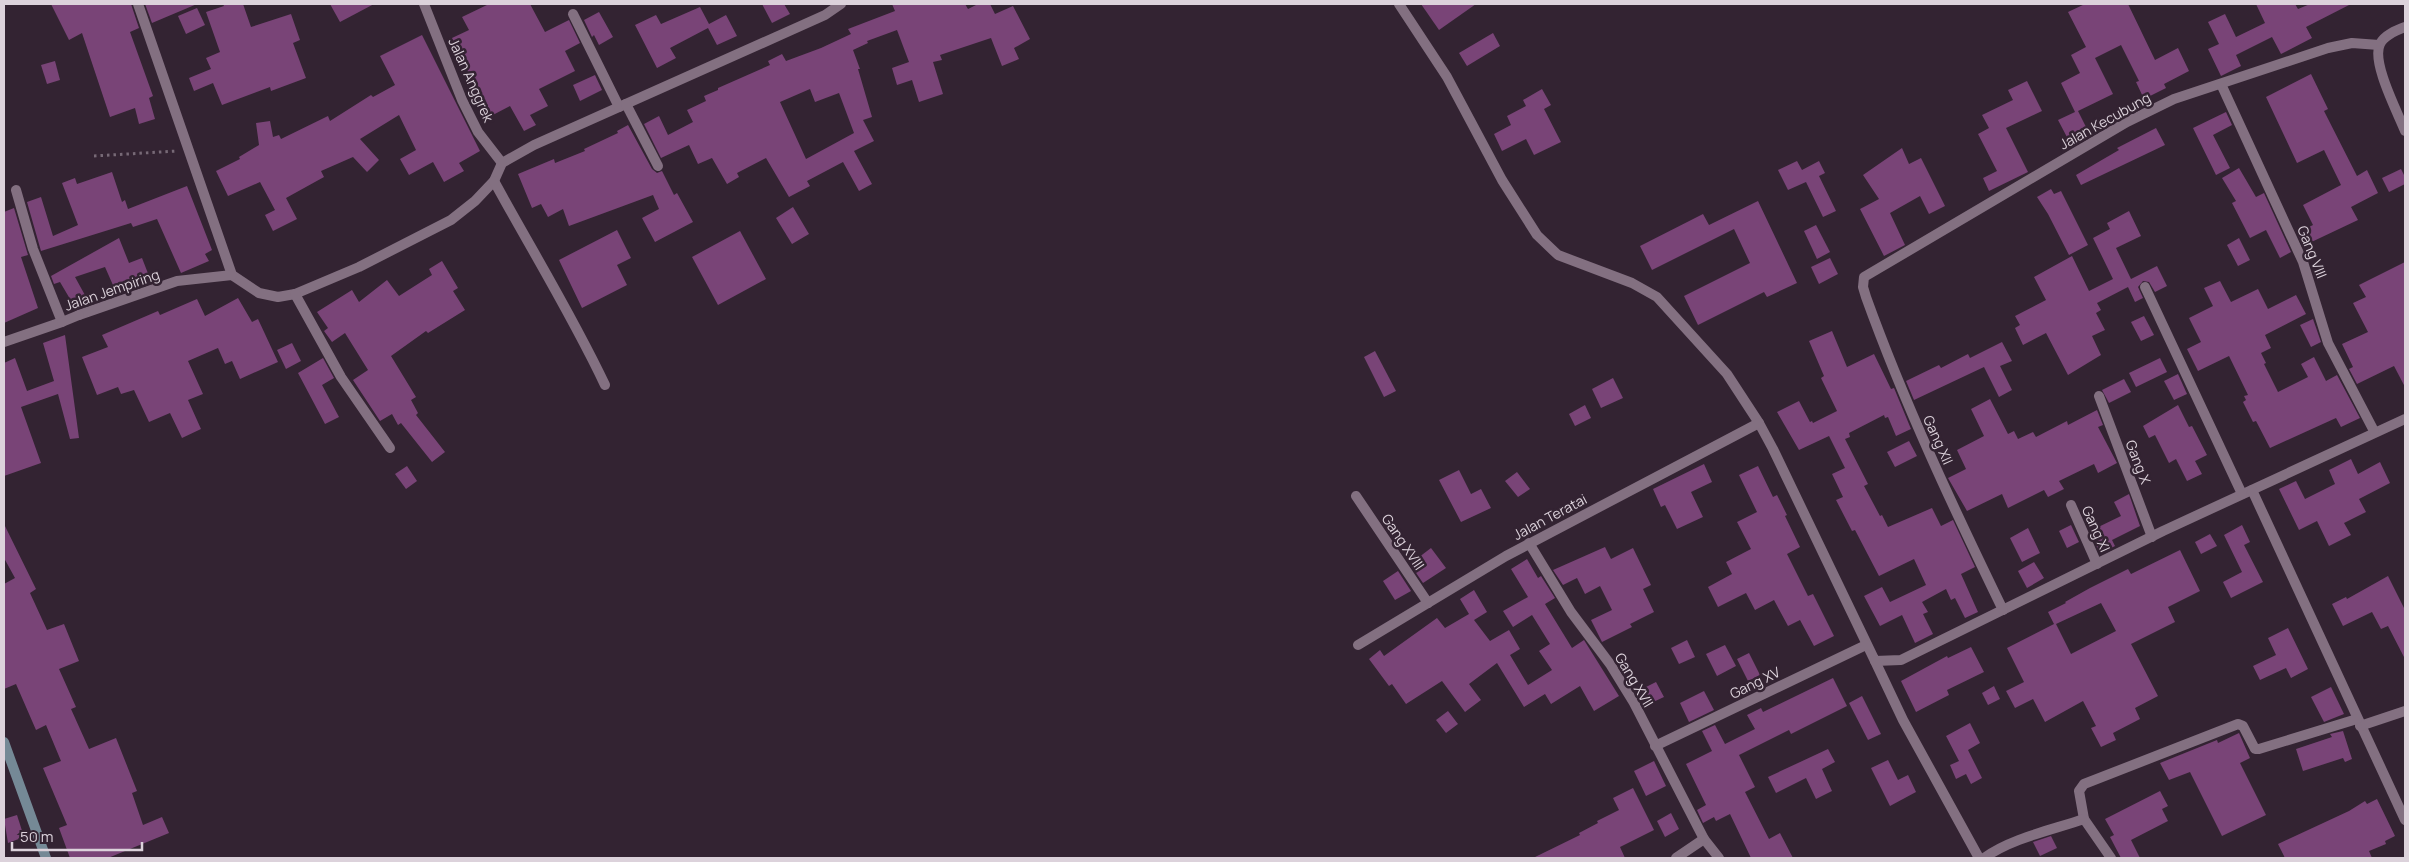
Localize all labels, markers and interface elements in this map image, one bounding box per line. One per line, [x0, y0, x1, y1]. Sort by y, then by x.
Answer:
street label: Jalan Anggrek [444, 35, 499, 126]
street label: Jalan Kecubung [2056, 88, 2154, 154]
street label: Gang VIII [2293, 223, 2332, 281]
street label: Jalan Jempiring [62, 264, 162, 315]
street label: Gang XII [1919, 412, 1958, 467]
street label: Gang X [2121, 437, 2156, 487]
street label: Jalan Teratai [1510, 489, 1590, 544]
street label: Gang XI [2078, 503, 2115, 555]
street label: Gang XVIII [1378, 510, 1429, 573]
street label: Gang XVII [1611, 649, 1658, 711]
street label: Gang XV [1726, 662, 1784, 703]
scale bar [12, 820, 142, 852]
text: 50 m [20, 826, 54, 847]

